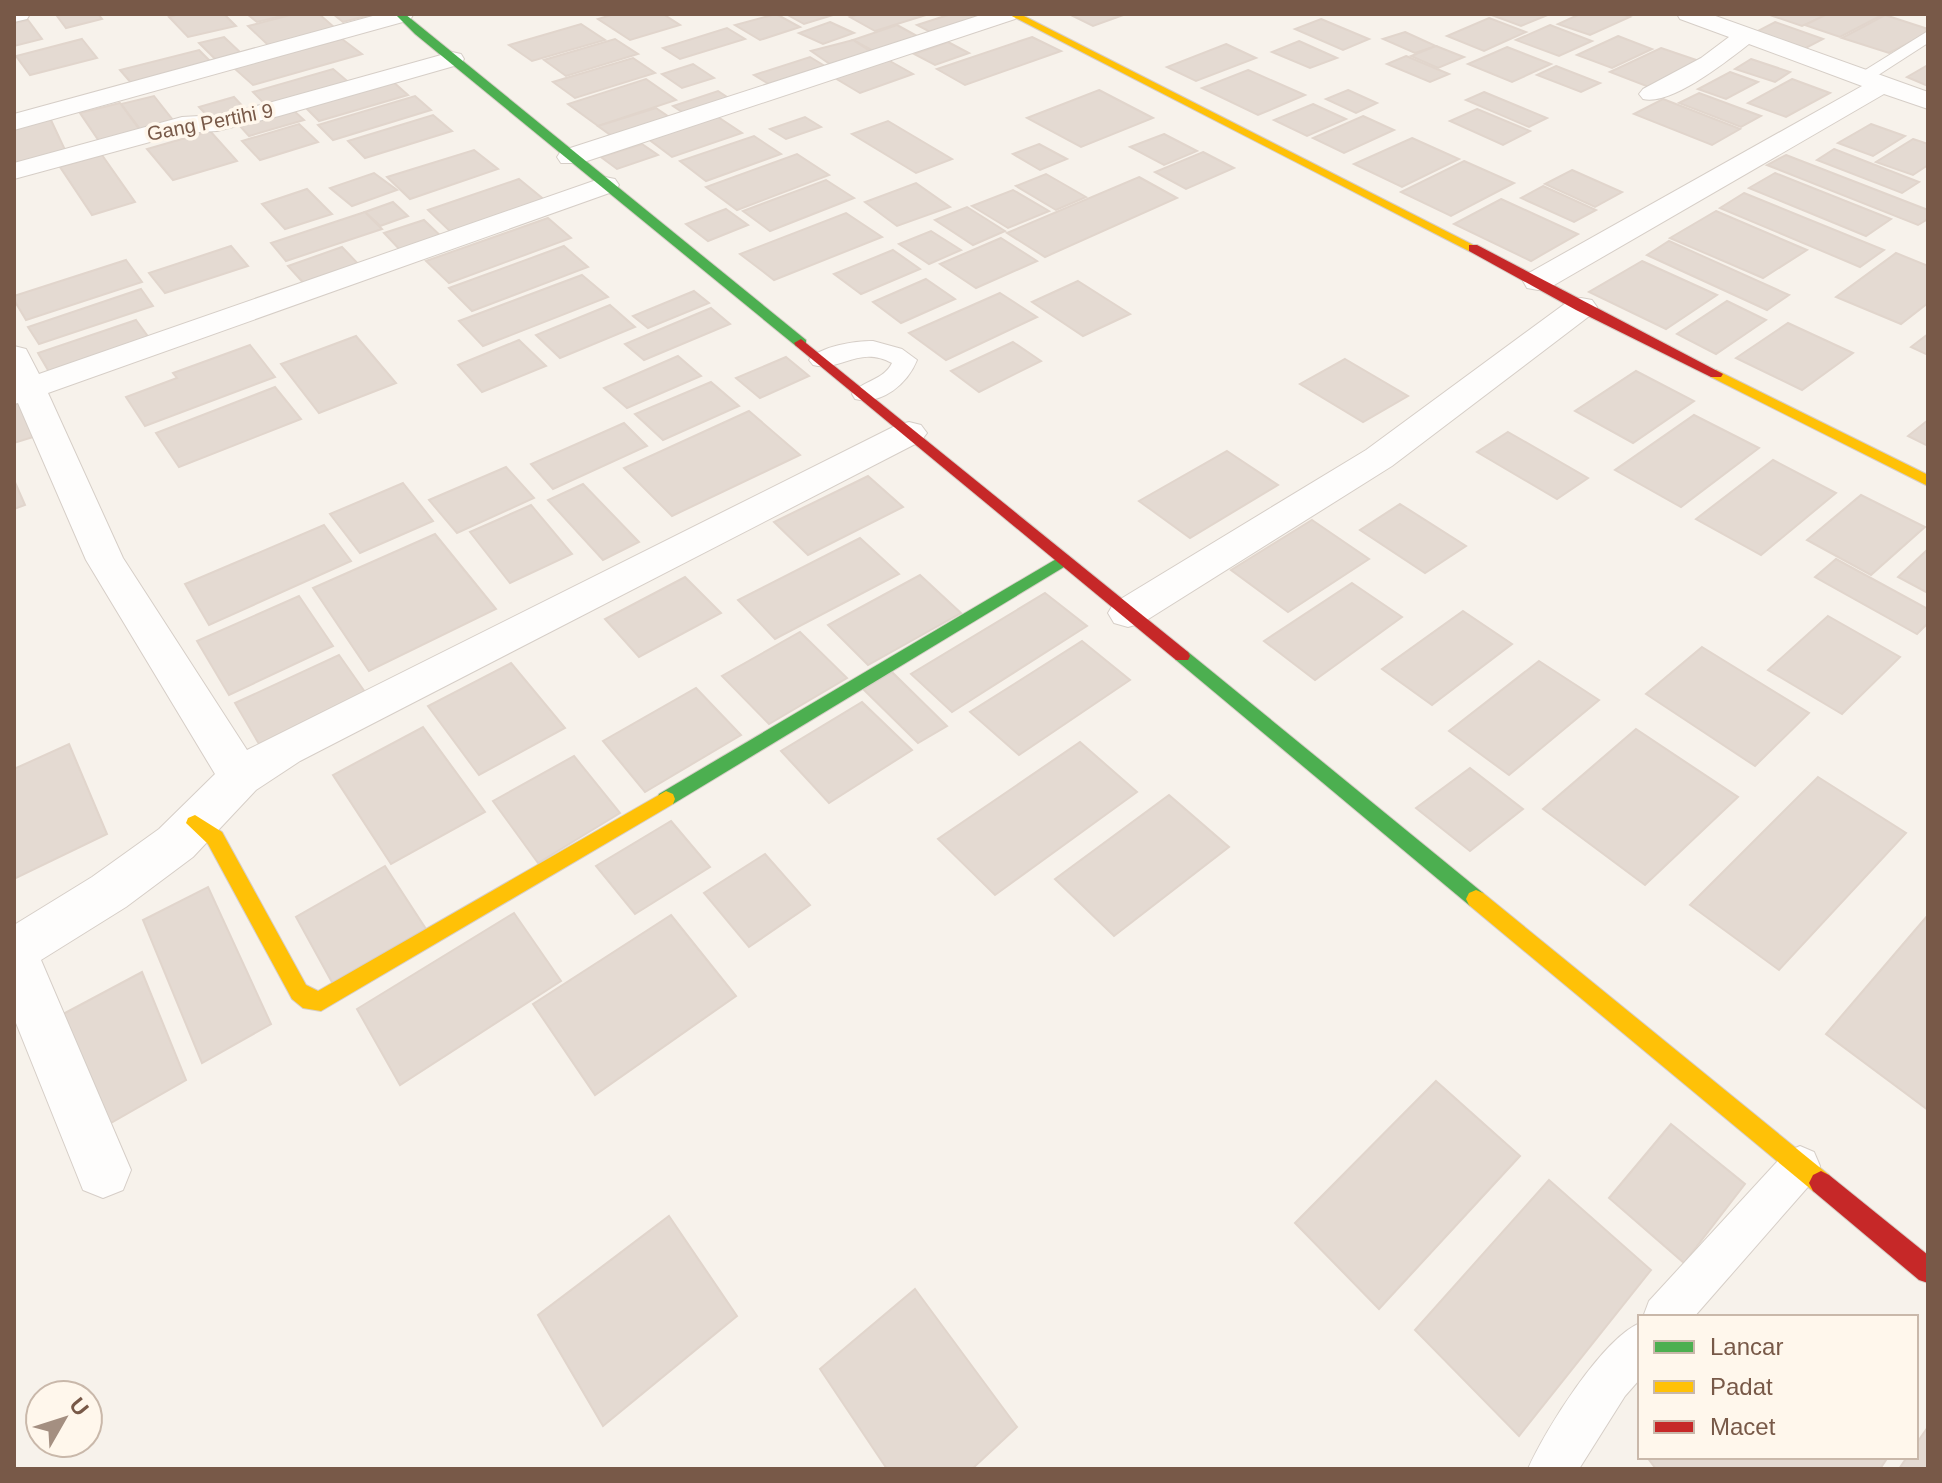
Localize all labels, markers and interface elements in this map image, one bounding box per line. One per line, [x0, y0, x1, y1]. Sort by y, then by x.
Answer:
street label: Gang Pertihi 9 [145, 99, 275, 145]
legend [1638, 1315, 1918, 1459]
text: Lancar [1710, 1333, 1783, 1360]
text: Padat [1710, 1373, 1773, 1400]
north arrow [24, 1379, 104, 1459]
text: U [64, 1393, 94, 1421]
text: Macet [1710, 1413, 1776, 1440]

